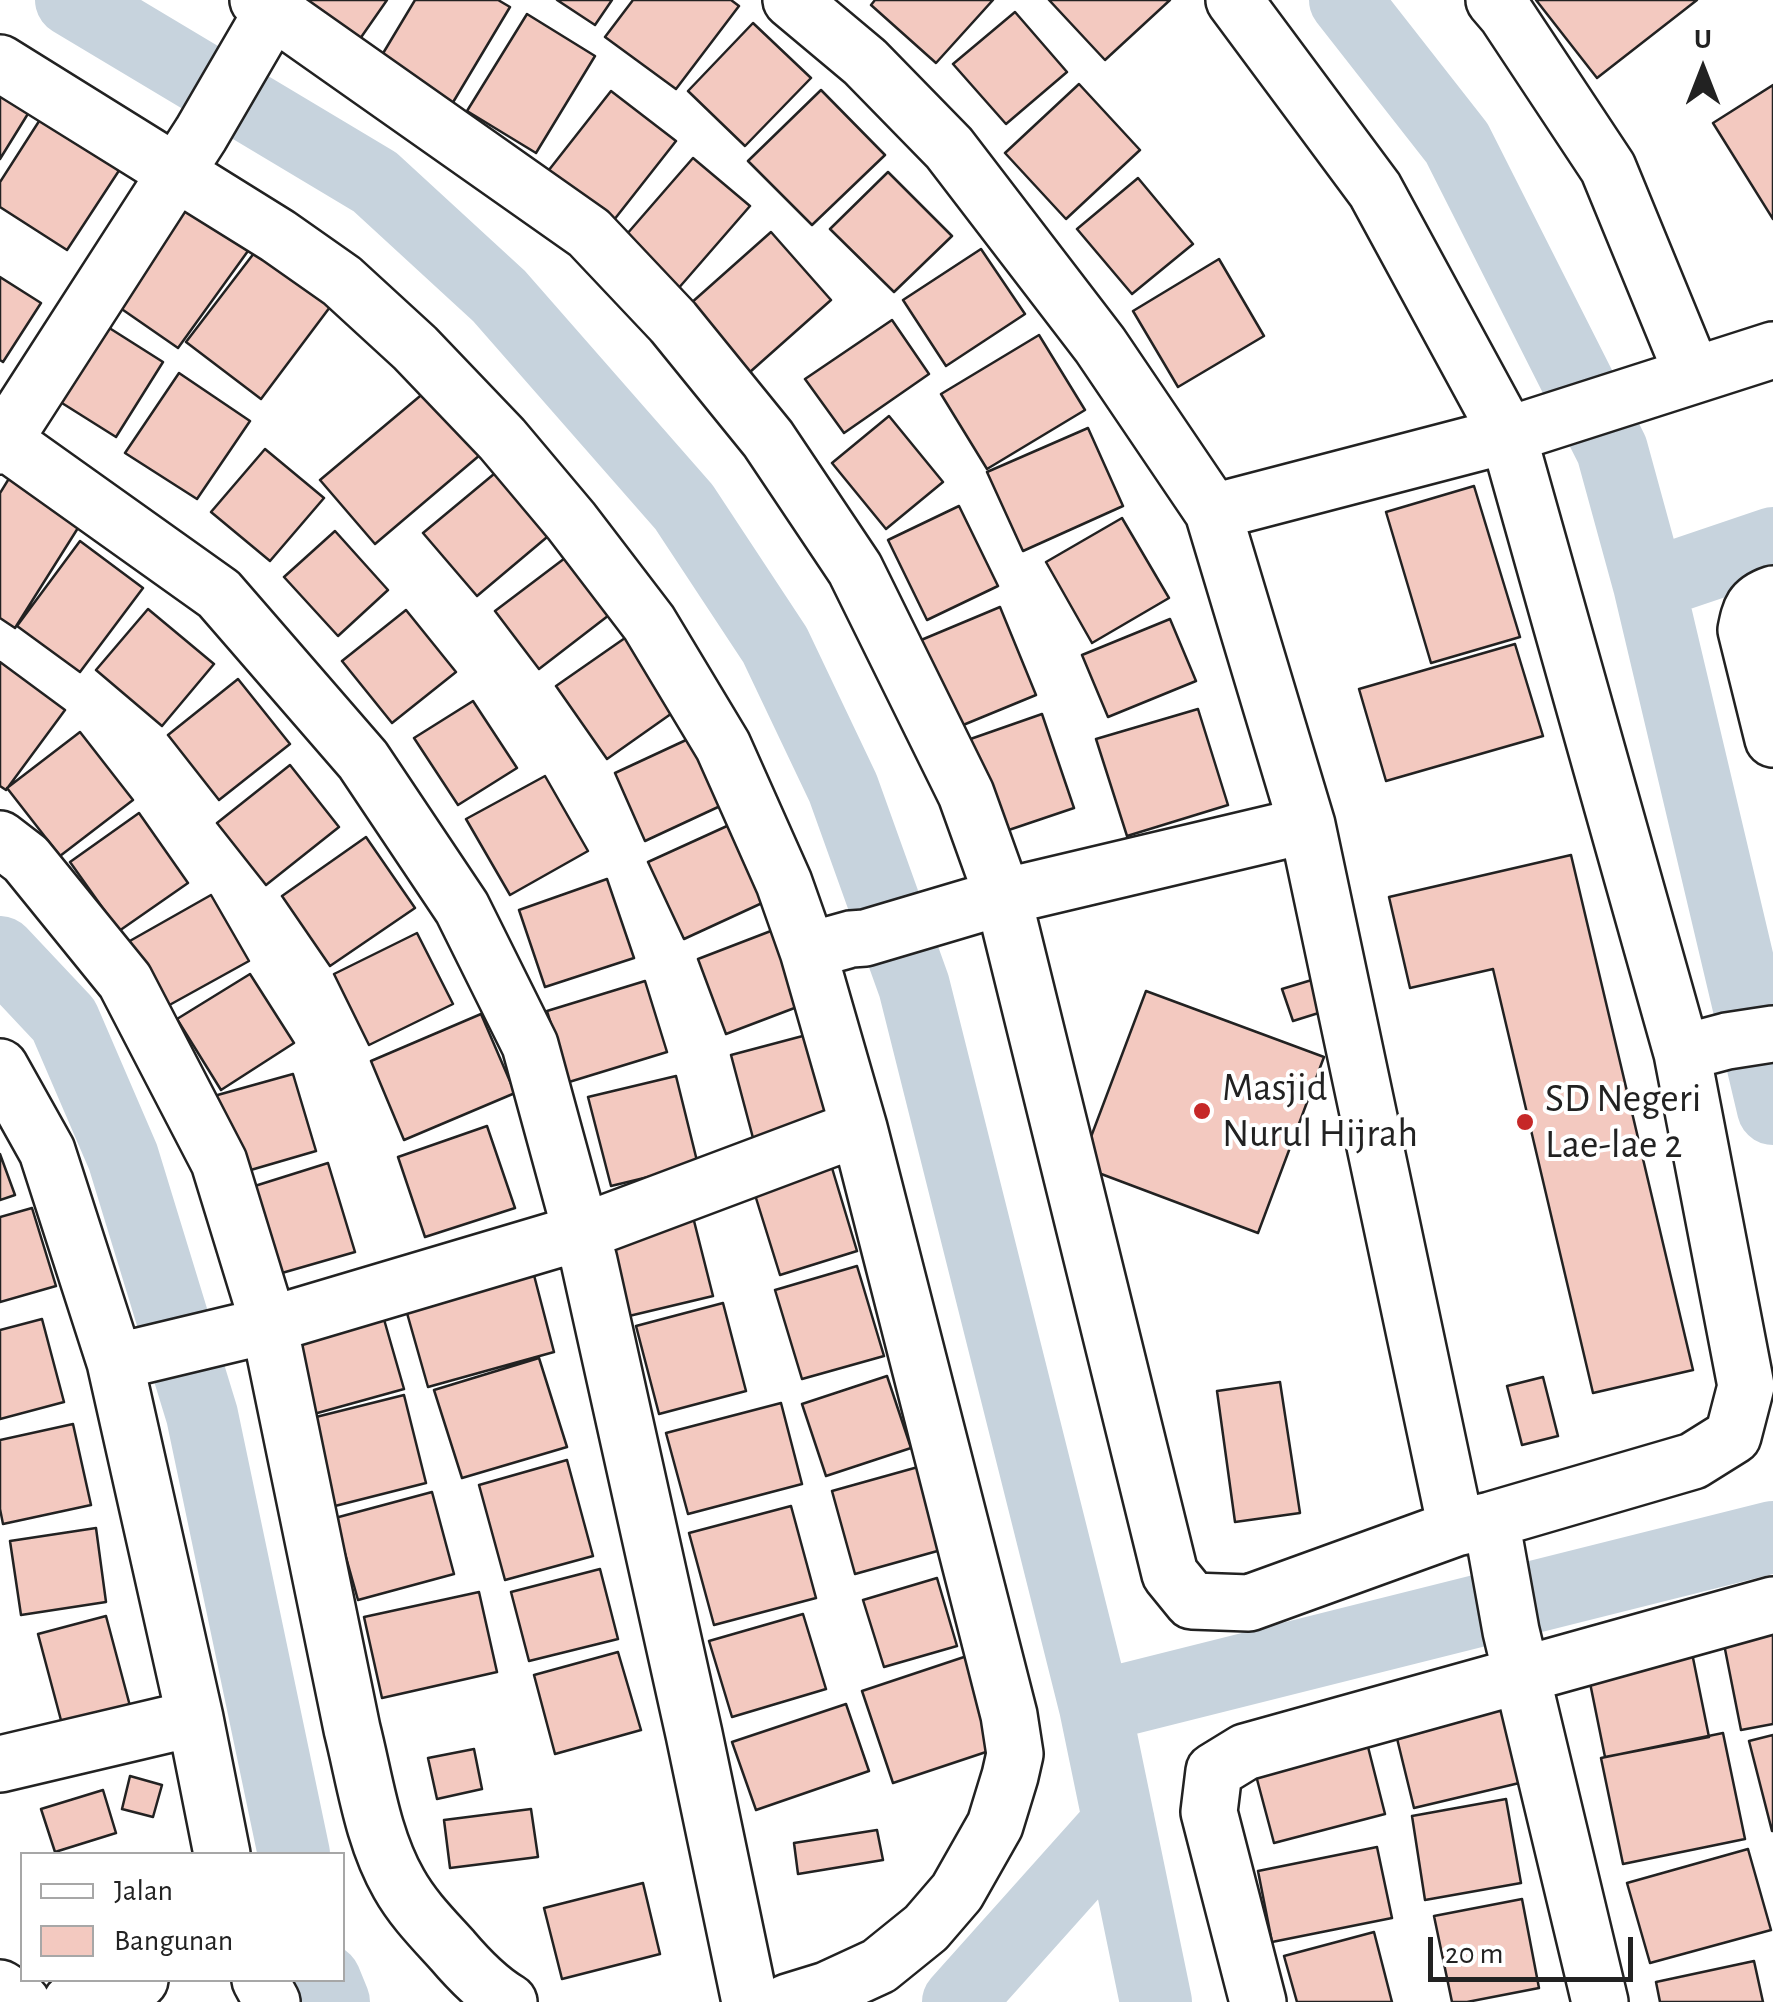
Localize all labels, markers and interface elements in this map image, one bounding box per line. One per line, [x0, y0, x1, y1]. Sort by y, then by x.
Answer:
north arrow [1653, 20, 1753, 120]
text: U [1694, 26, 1712, 54]
place label: Masjid Nurul Hijrah [1222, 1064, 1418, 1158]
place label: SD Negeri Lae-lae 2 [1545, 1075, 1701, 1169]
marker: Masjid Nurul Hijrah [1191, 1100, 1213, 1122]
marker: SD Negeri Lae-lae 2 [1514, 1111, 1536, 1133]
legend [20, 1852, 345, 1982]
text: Jalan [114, 1876, 173, 1906]
scale bar [1433, 1917, 1638, 1979]
text: Bangunan [114, 1926, 233, 1956]
text: 20 m [1445, 1939, 1503, 1969]

